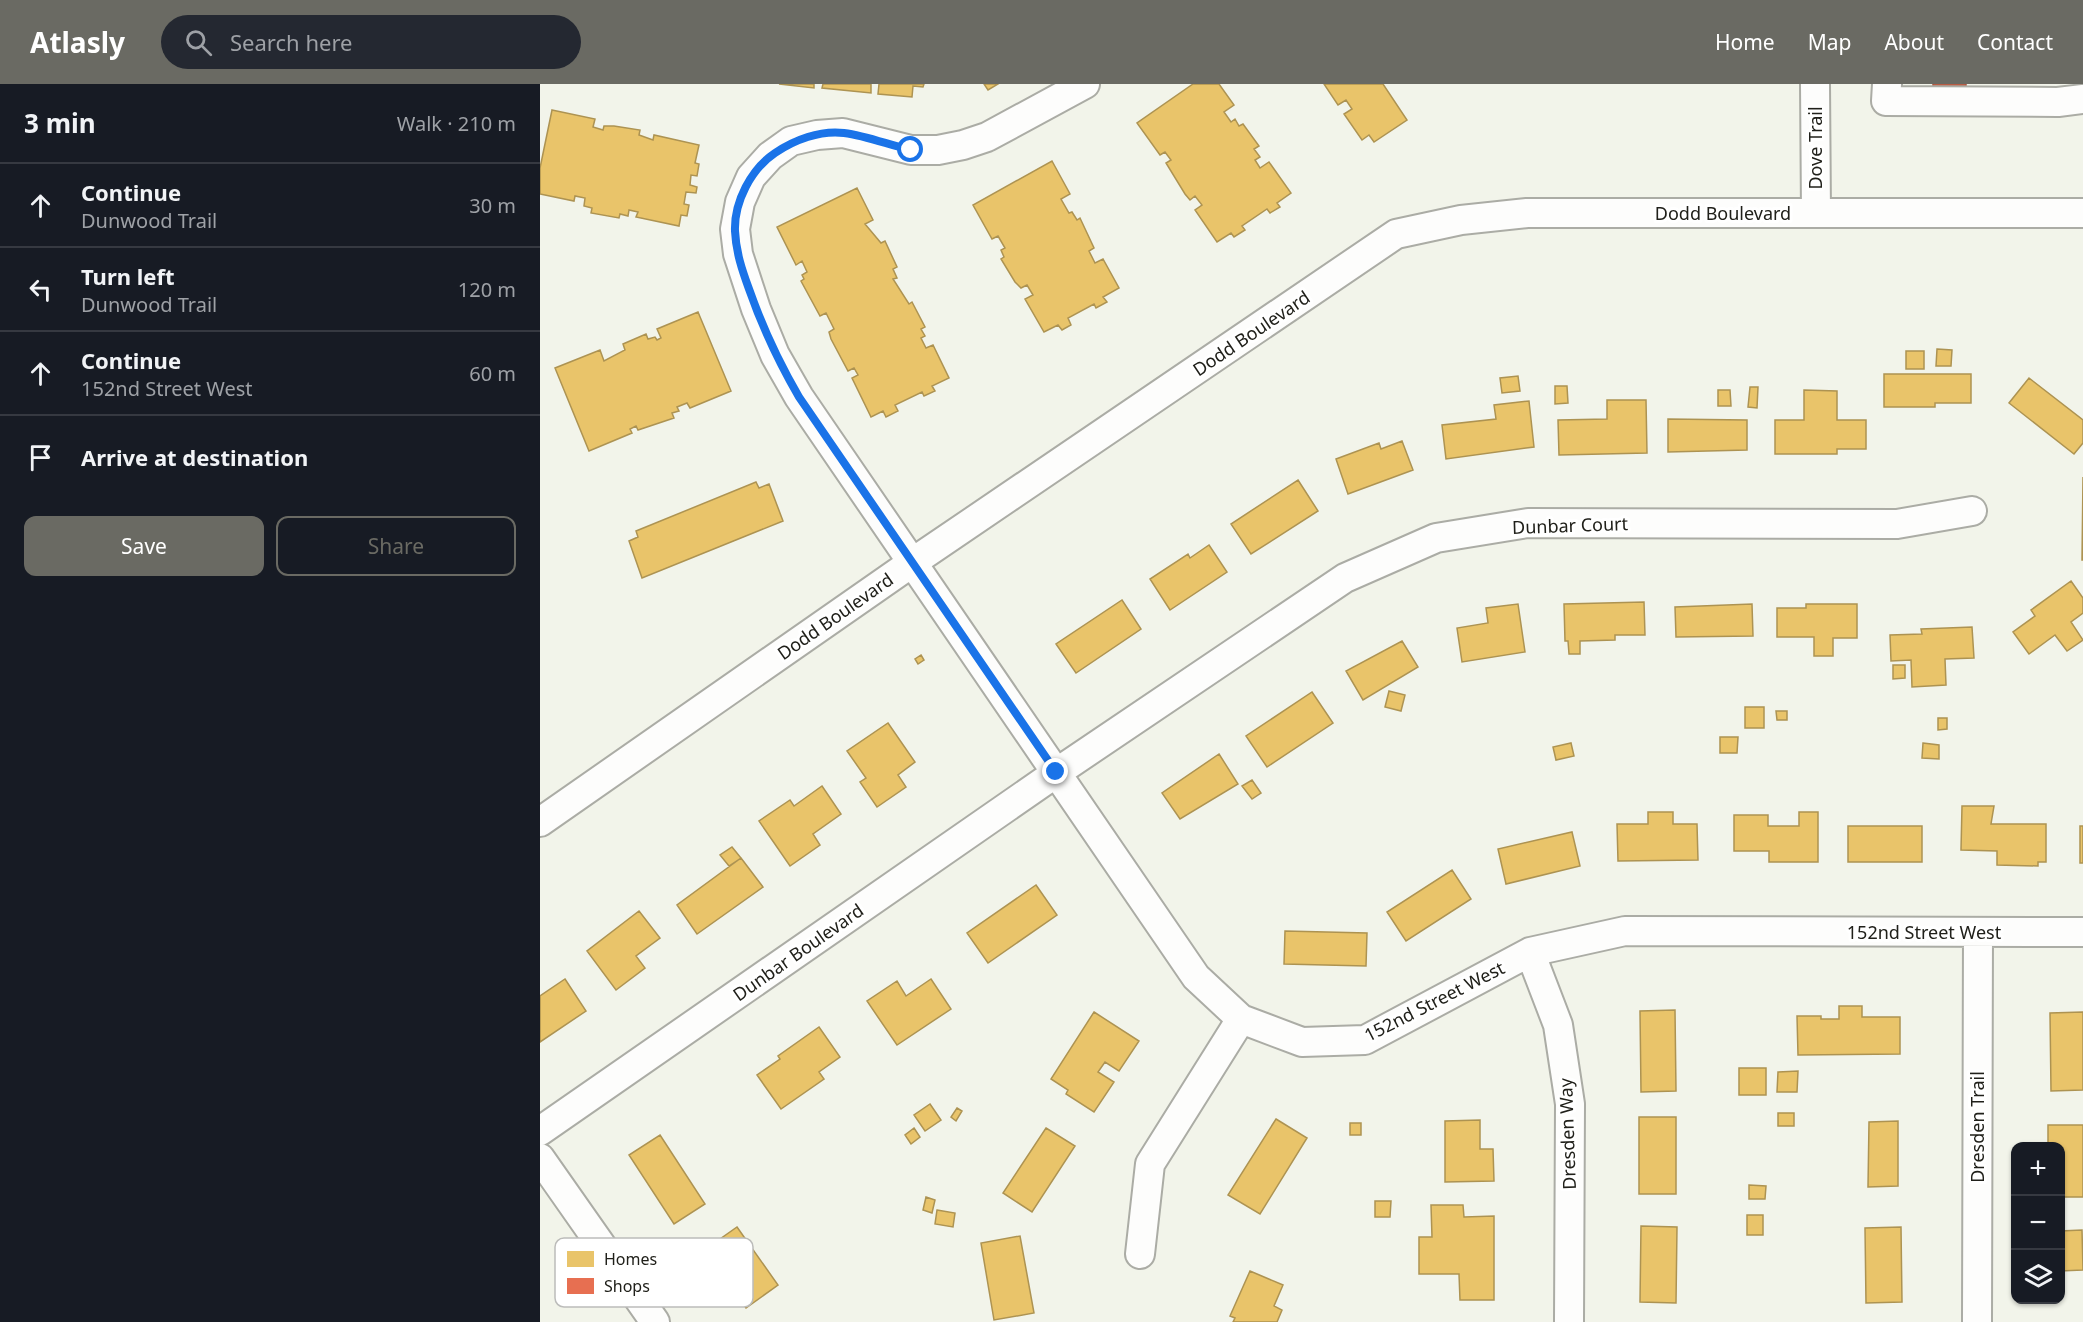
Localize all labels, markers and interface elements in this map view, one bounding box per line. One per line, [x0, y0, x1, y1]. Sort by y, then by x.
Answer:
search box [161, 15, 581, 69]
text: Atlasly [30, 23, 125, 61]
icon: search [182, 26, 215, 59]
text: Search here [230, 27, 352, 57]
text: Home [1715, 28, 1775, 56]
text: Map [1808, 28, 1851, 56]
text: About [1884, 28, 1944, 56]
text: Contact [1977, 28, 2053, 56]
text: 3 min [24, 105, 96, 141]
street label: Dove Trail [1803, 106, 1827, 190]
text: Walk · 210 m [397, 110, 516, 137]
route start [897, 136, 923, 162]
text: Continue [81, 177, 181, 207]
icon: ahead [24, 189, 57, 222]
text: 30 m [469, 192, 516, 219]
street label: Dodd Boulevard [1655, 201, 1791, 225]
text: Dunwood Trail [81, 207, 217, 234]
text: Turn left [81, 261, 175, 291]
icon: left [24, 273, 57, 306]
text: 120 m [458, 276, 516, 303]
street label: Dodd Boulevard [1188, 285, 1314, 381]
text: Dunwood Trail [81, 291, 217, 318]
text: Continue [81, 345, 181, 375]
icon: ahead [24, 357, 57, 390]
text: 60 m [469, 360, 516, 387]
text: 152nd Street West [81, 375, 253, 402]
icon: arrive [24, 441, 57, 474]
text: Arrive at destination [81, 442, 308, 472]
street label: Dunbar Court [1512, 511, 1629, 539]
button: Save [24, 516, 264, 576]
button: Share [276, 516, 516, 576]
street label: Dodd Boulevard [772, 567, 898, 665]
route end [1042, 758, 1068, 784]
street label: Dunbar Boulevard [728, 898, 868, 1006]
street label: 152nd Street West [1847, 920, 2002, 944]
street label: 152nd Street West [1360, 955, 1509, 1047]
street label: Dresden Trail [1965, 1071, 1989, 1183]
street label: Dresden Way [1553, 1077, 1581, 1190]
map controls [2011, 1142, 2065, 1304]
button: + [2011, 1142, 2065, 1196]
button: − [2011, 1196, 2065, 1250]
legend [555, 1238, 753, 1307]
text: Homes [604, 1248, 657, 1270]
button: layers [2011, 1250, 2065, 1304]
text: Shops [604, 1275, 650, 1297]

